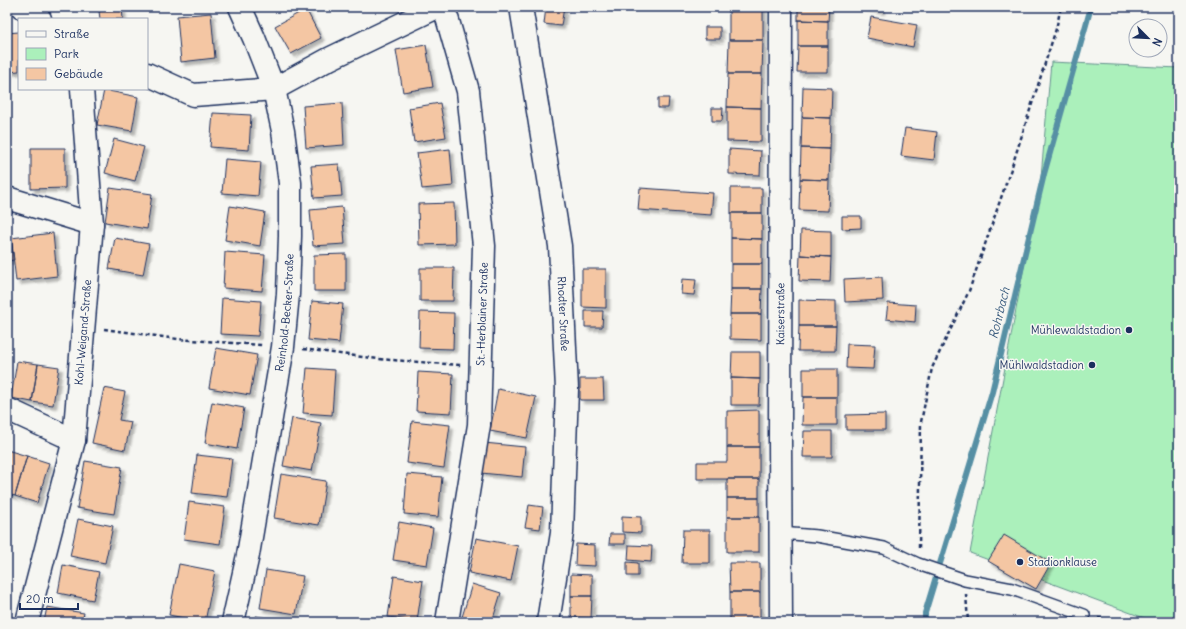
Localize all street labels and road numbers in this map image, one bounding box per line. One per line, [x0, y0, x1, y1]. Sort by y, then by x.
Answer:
street label: Reinhold-Becker-Straße [272, 253, 296, 373]
street label: St.-Herblainer Straße [473, 262, 491, 366]
street label: Rhodter Straße [554, 276, 572, 352]
street label: Kohl-Weigand-Straße [72, 279, 94, 386]
street label: Kaiserstraße [773, 283, 787, 345]

